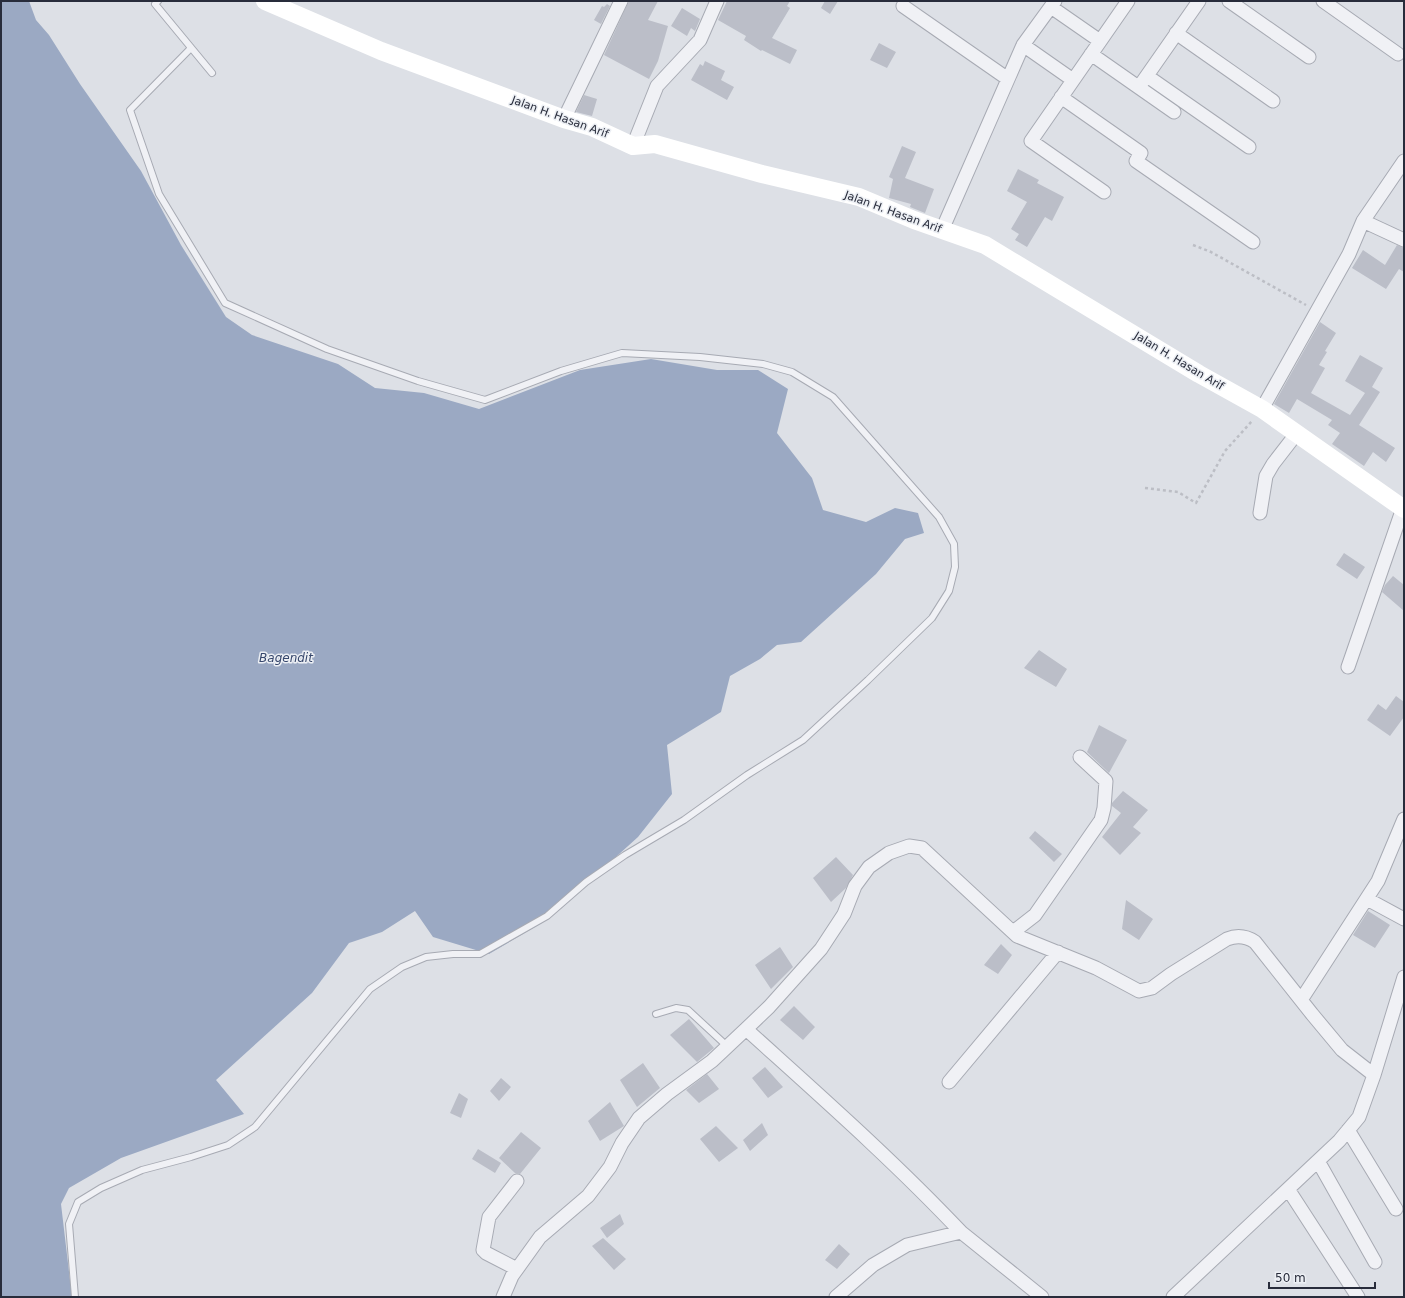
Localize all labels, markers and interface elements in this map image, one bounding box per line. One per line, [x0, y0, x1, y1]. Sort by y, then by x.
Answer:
street label: Jalan H. Hasan Arif [509, 93, 611, 141]
street label: Jalan H. Hasan Arif [842, 188, 944, 236]
street label: Jalan H. Hasan Arif [1131, 329, 1227, 393]
water label: Bagendit [259, 651, 314, 665]
scale bar [1269, 1264, 1375, 1290]
text: 50 m [1275, 1271, 1306, 1285]

